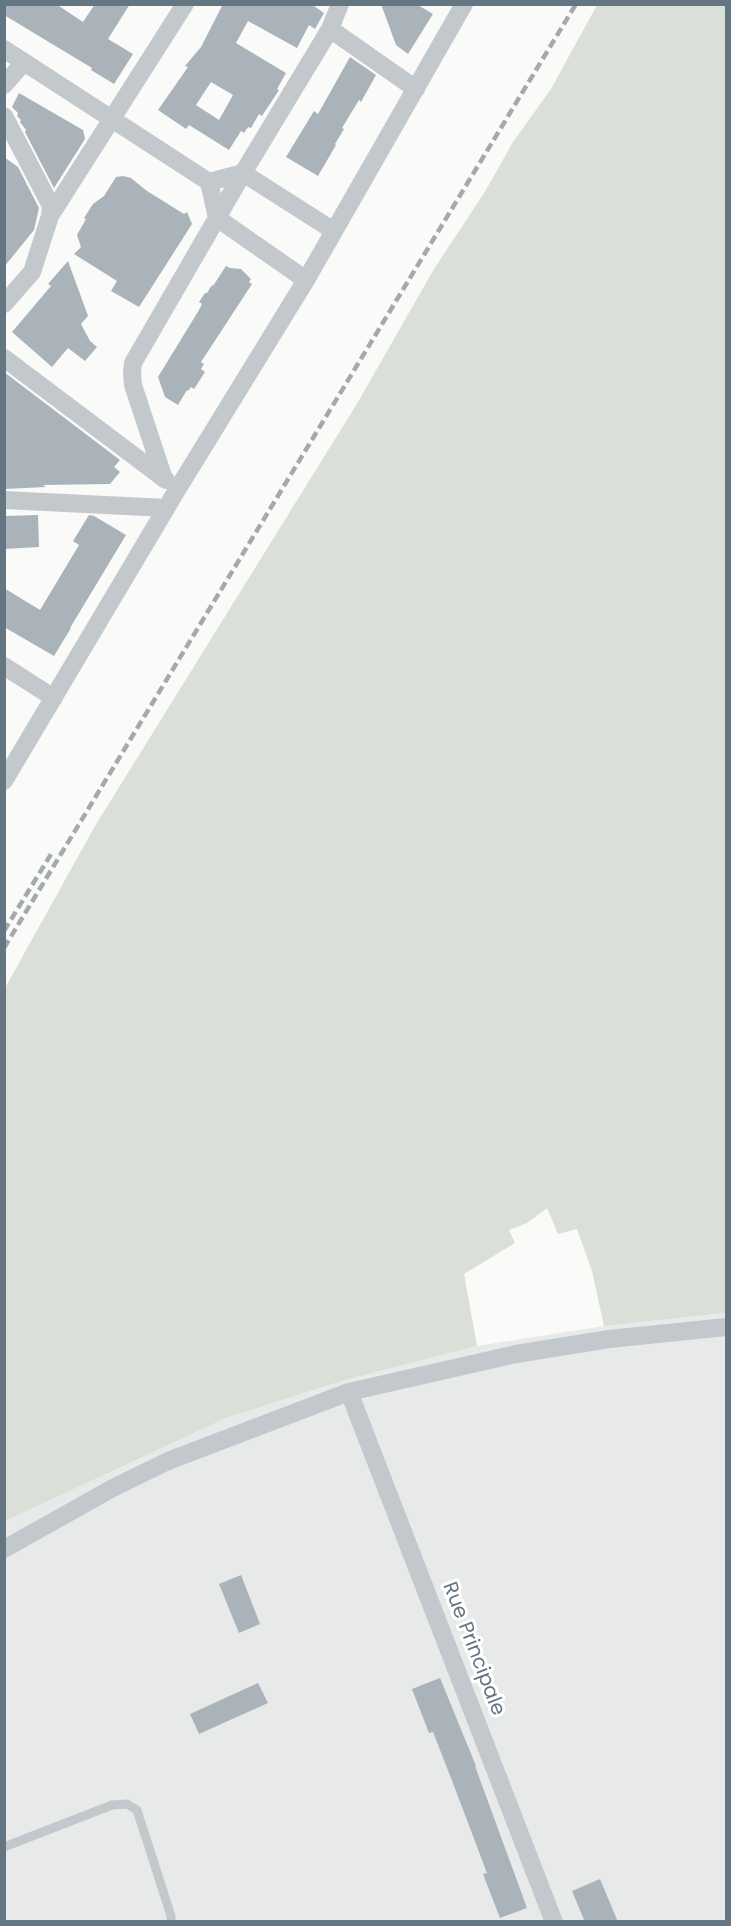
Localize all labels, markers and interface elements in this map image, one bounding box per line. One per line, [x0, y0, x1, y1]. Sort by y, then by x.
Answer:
street label: Rue Principale [437, 1579, 509, 1719]

